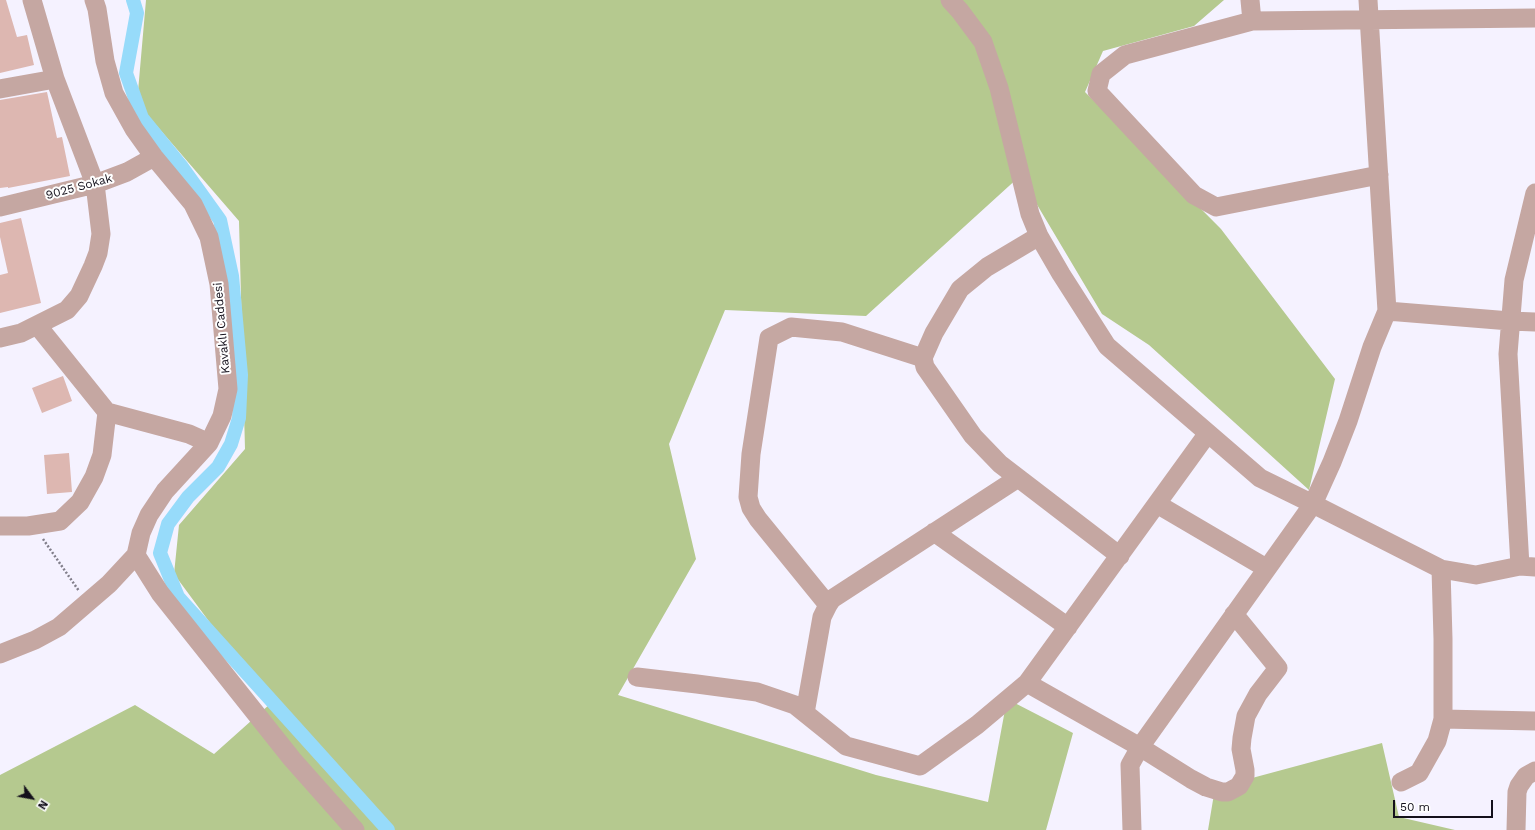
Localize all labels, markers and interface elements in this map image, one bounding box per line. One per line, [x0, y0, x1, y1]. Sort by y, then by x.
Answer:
street label: 9025 Sokak [44, 171, 114, 203]
street label: Kavaklı Caddesi [211, 282, 233, 374]
north arrow [12, 778, 52, 818]
scale bar [1395, 792, 1495, 818]
text: N [35, 798, 50, 812]
text: 50 m [1400, 800, 1430, 814]

